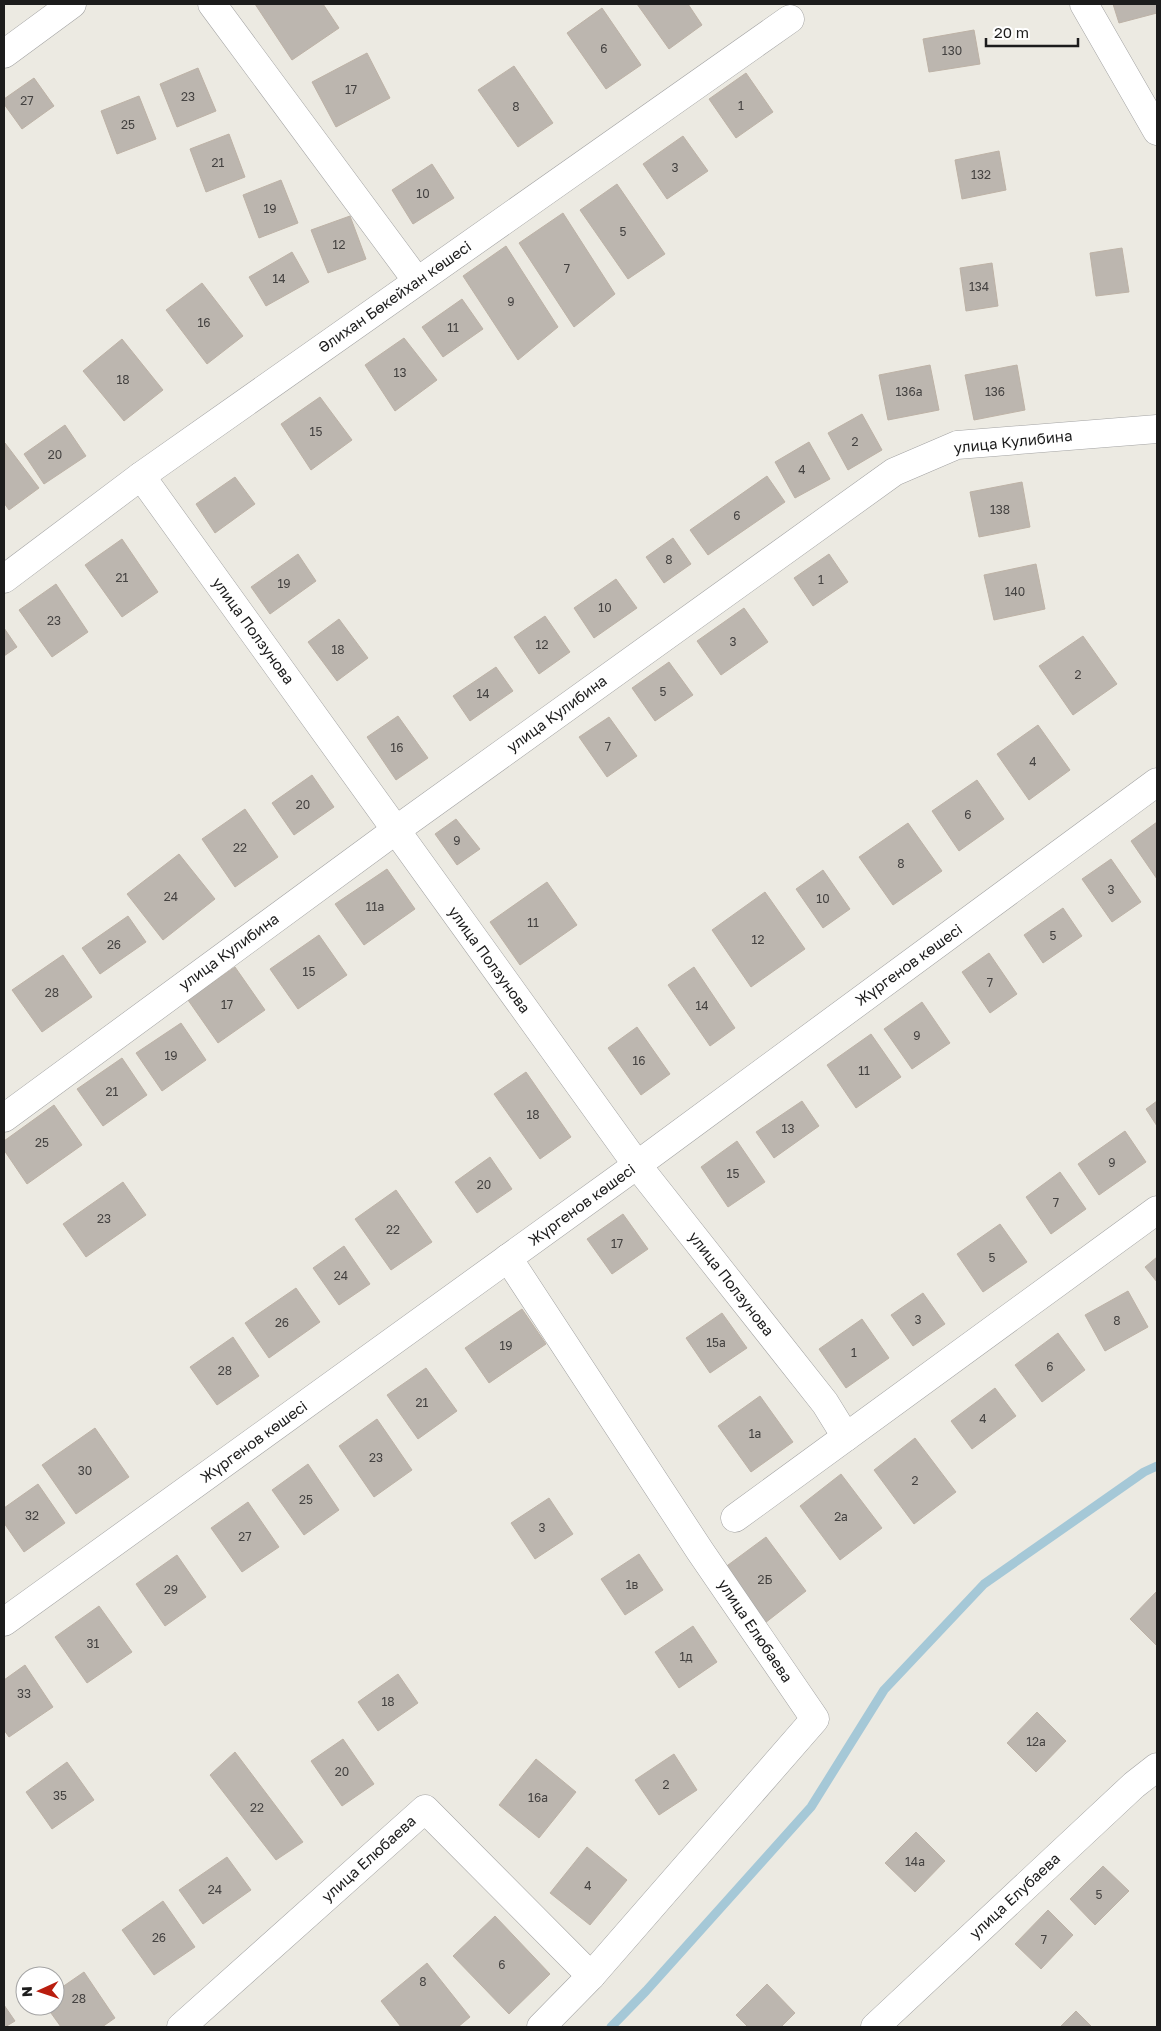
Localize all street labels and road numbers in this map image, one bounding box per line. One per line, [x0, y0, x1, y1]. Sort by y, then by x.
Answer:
street label: Әлихан Бөкейхан көшесі [315, 236, 474, 356]
street label: улица Кулибина [953, 426, 1073, 456]
street label: улица Ползунова [209, 573, 299, 687]
street label: улица Кулибина [503, 671, 610, 756]
street label: улица Ползунова [445, 902, 535, 1016]
street label: улица Кулибина [175, 909, 282, 994]
street label: Жүргенов көшесі [851, 919, 966, 1010]
street label: Жүргенов көшесі [524, 1159, 639, 1250]
street label: улица Ползунова [685, 1228, 778, 1339]
street label: Жүргенов көшесі [196, 1396, 311, 1487]
street label: улица Елюбаева [715, 1575, 797, 1685]
street label: улица Елюбаева [318, 1811, 419, 1905]
street label: улица Елубаева [965, 1849, 1063, 1942]

